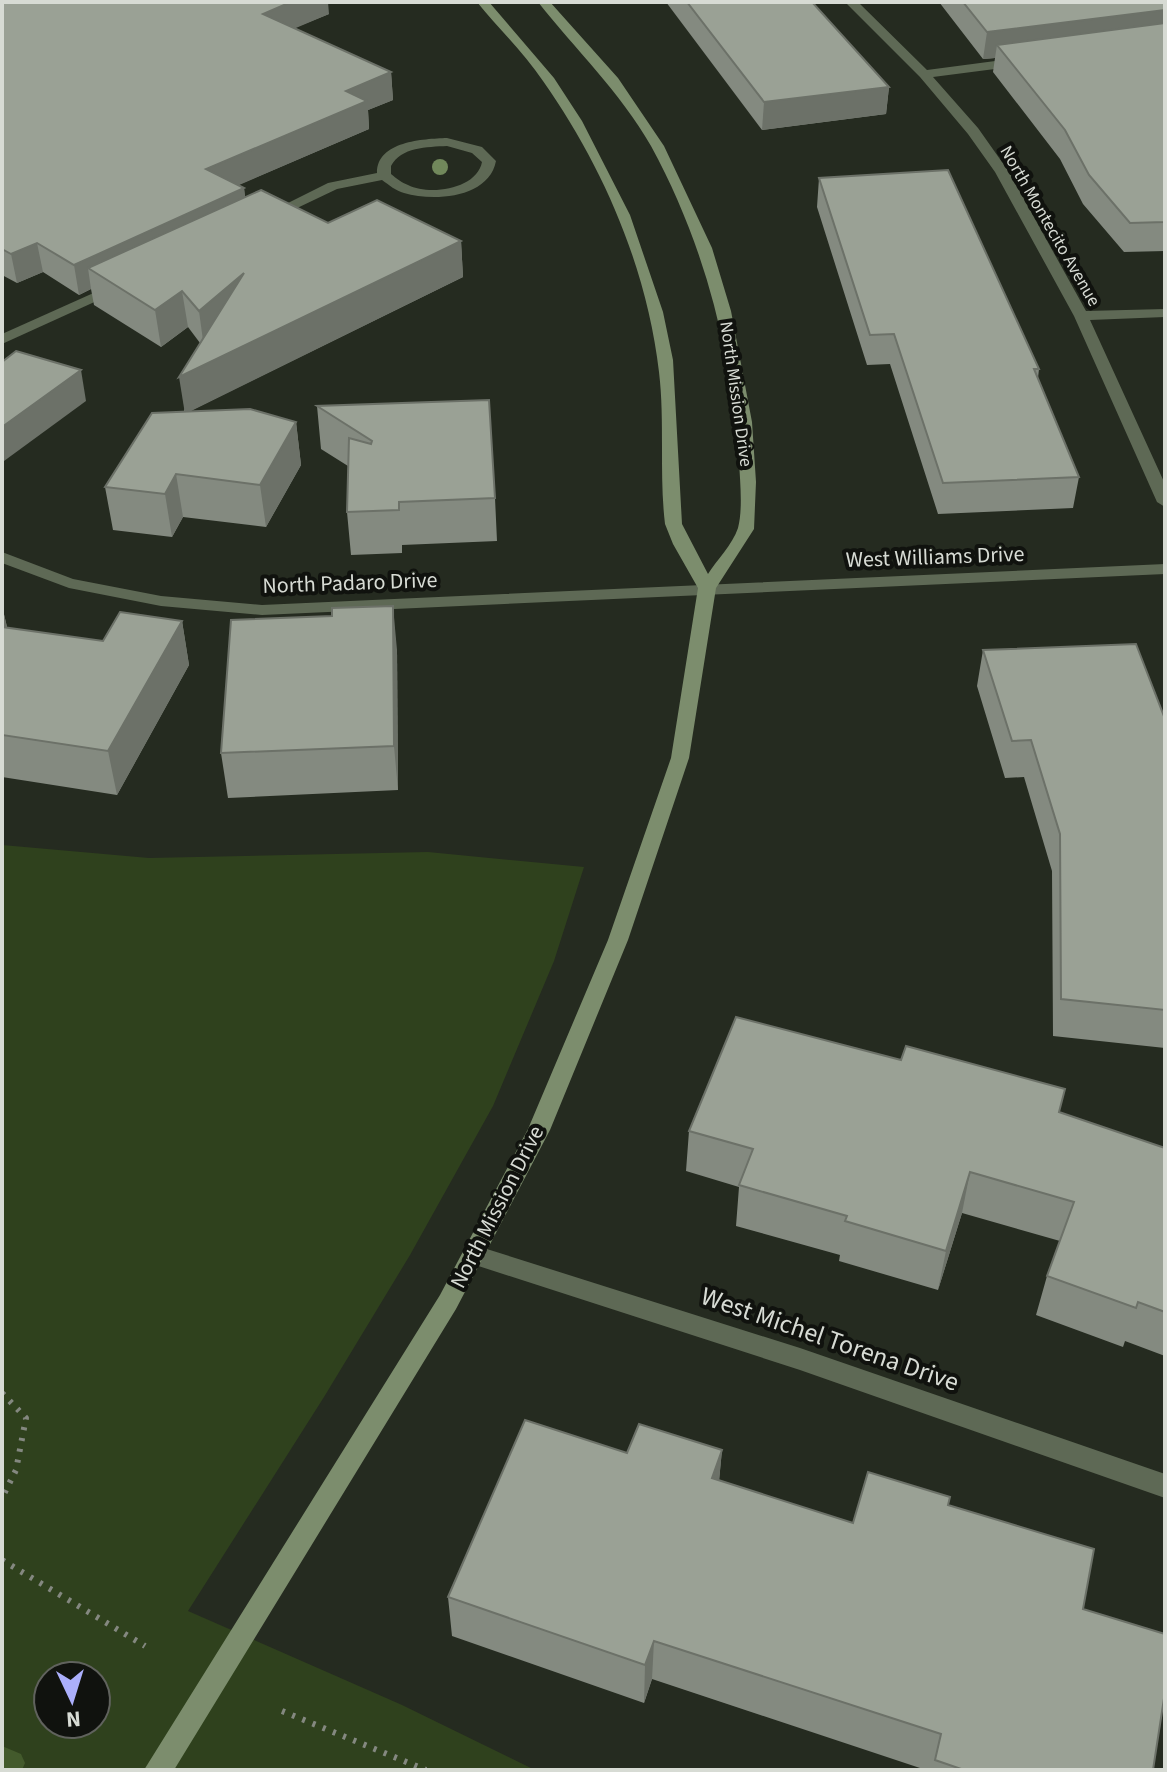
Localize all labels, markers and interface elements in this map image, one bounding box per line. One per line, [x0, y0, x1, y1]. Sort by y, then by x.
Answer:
street label: North Montecito Avenue [994, 141, 1106, 311]
street label: North Mission Drive [713, 320, 759, 468]
street label: West Williams Drive [845, 538, 1025, 576]
street label: North Padaro Drive [262, 564, 438, 602]
street label: North Mission Drive [442, 1120, 552, 1294]
street label: West Michel Torena Drive [696, 1277, 964, 1401]
north arrow [32, 1660, 112, 1740]
text: N [65, 1702, 82, 1735]

